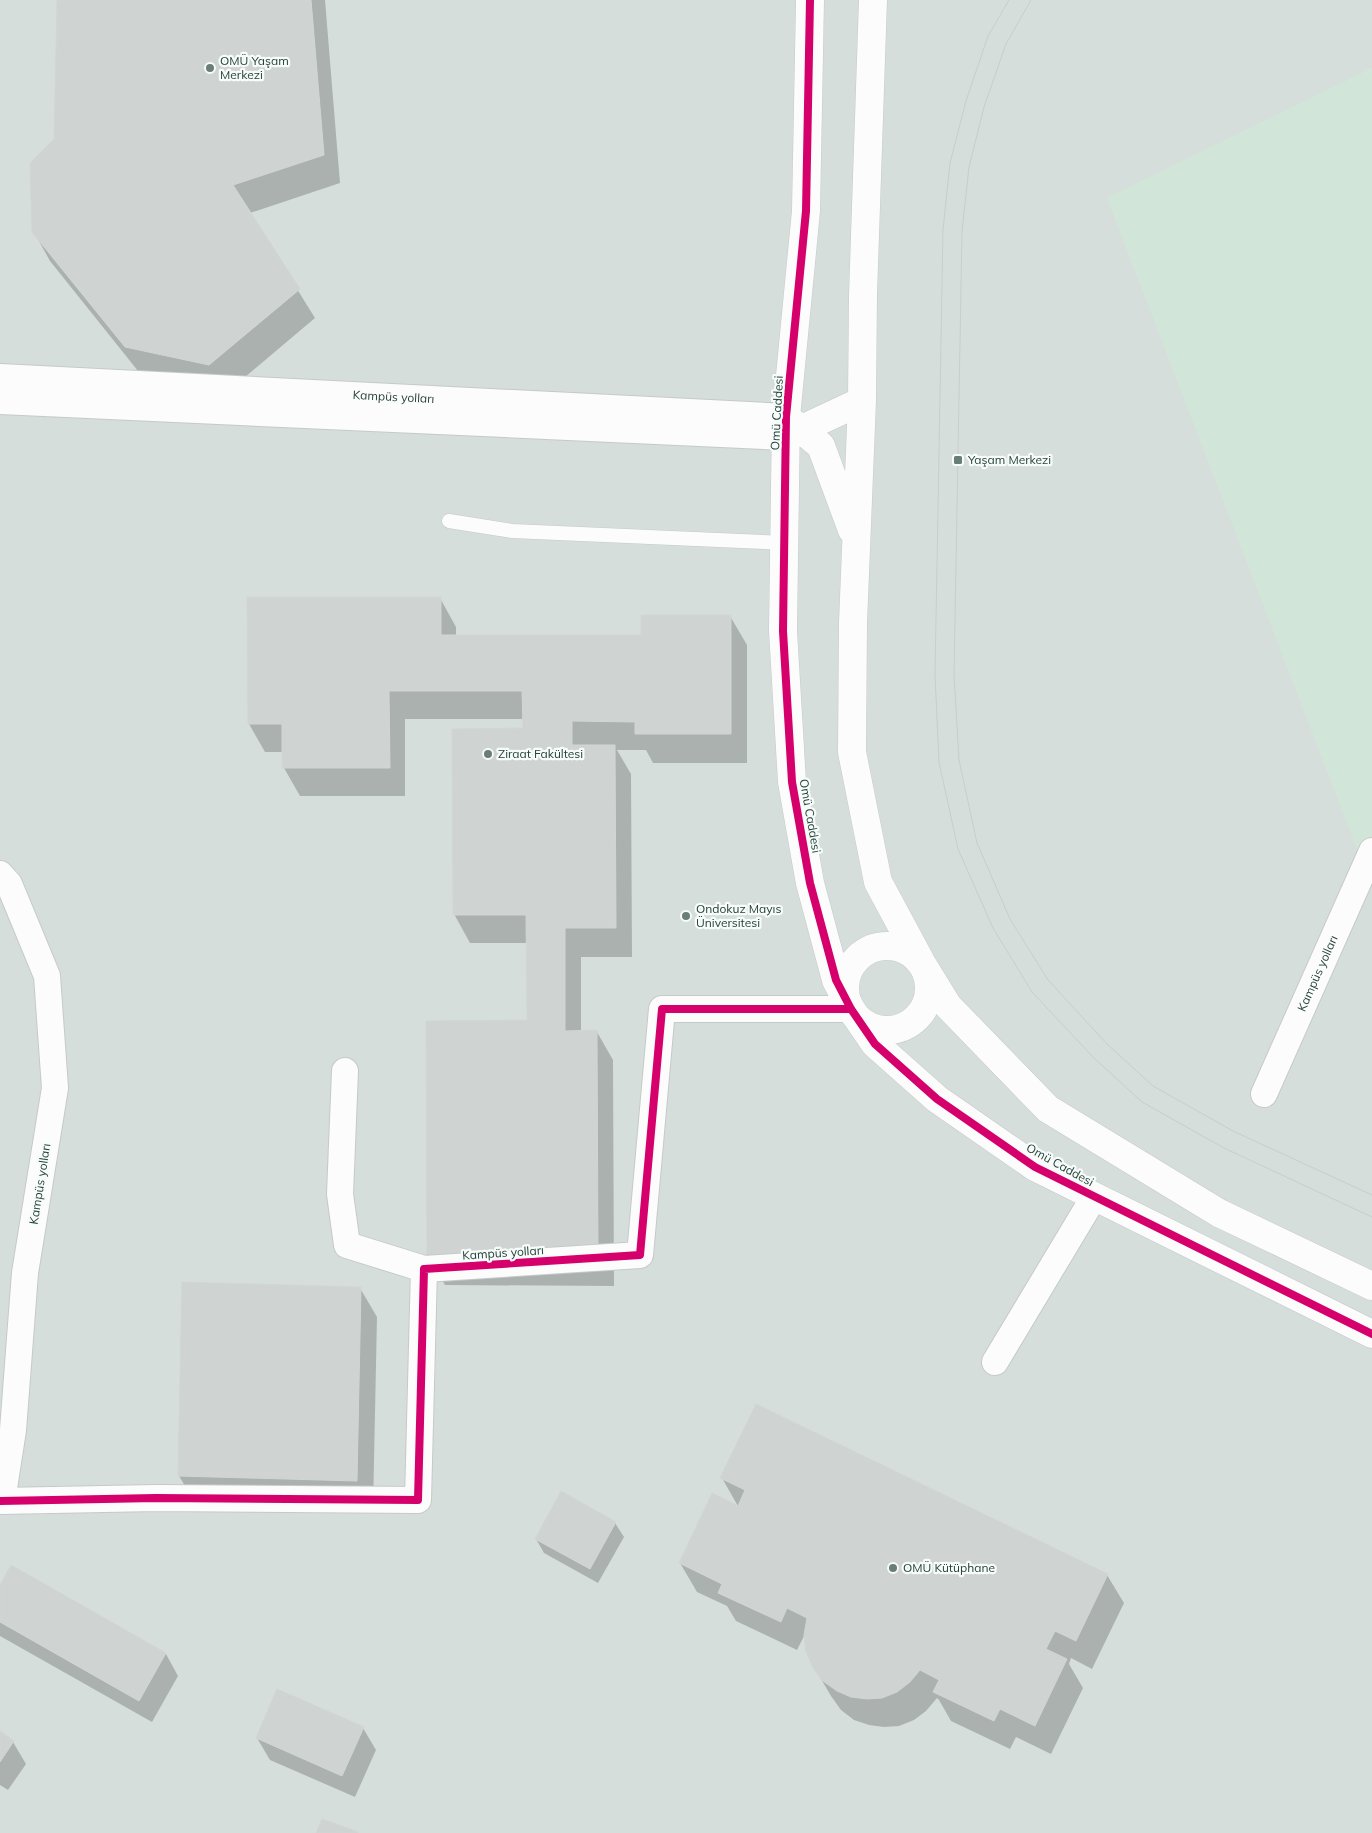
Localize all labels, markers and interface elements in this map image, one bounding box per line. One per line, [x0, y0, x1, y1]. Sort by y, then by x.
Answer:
place label: OMÜ Yaşam Merkezi [220, 53, 289, 82]
marker: OMÜ Yaşam Merkezi [204, 62, 216, 74]
street label: Omü Caddesi [767, 375, 786, 451]
street label: Kampüs yolları [352, 387, 435, 406]
place label: Yaşam Merkezi [967, 452, 1051, 467]
marker: Yaşam Merkezi [952, 454, 964, 466]
place label: Ziraat Fakültesi [498, 746, 583, 761]
marker: Ziraat Fakültesi [482, 748, 494, 760]
street label: Omü Caddesi [797, 778, 824, 854]
place label: Ondokuz Mayıs Üniversitesi [696, 901, 781, 930]
marker: Ondokuz Mayıs Üniversitesi [680, 910, 692, 922]
street label: Kampüs yolları [1294, 933, 1341, 1014]
street label: Omü Caddesi [1024, 1140, 1097, 1189]
street label: Kampüs yolları [26, 1142, 53, 1225]
street label: Kampüs yolları [462, 1242, 544, 1263]
place label: OMÜ Kütüphane [903, 1560, 995, 1575]
marker: OMÜ Kütüphane [887, 1562, 899, 1574]

